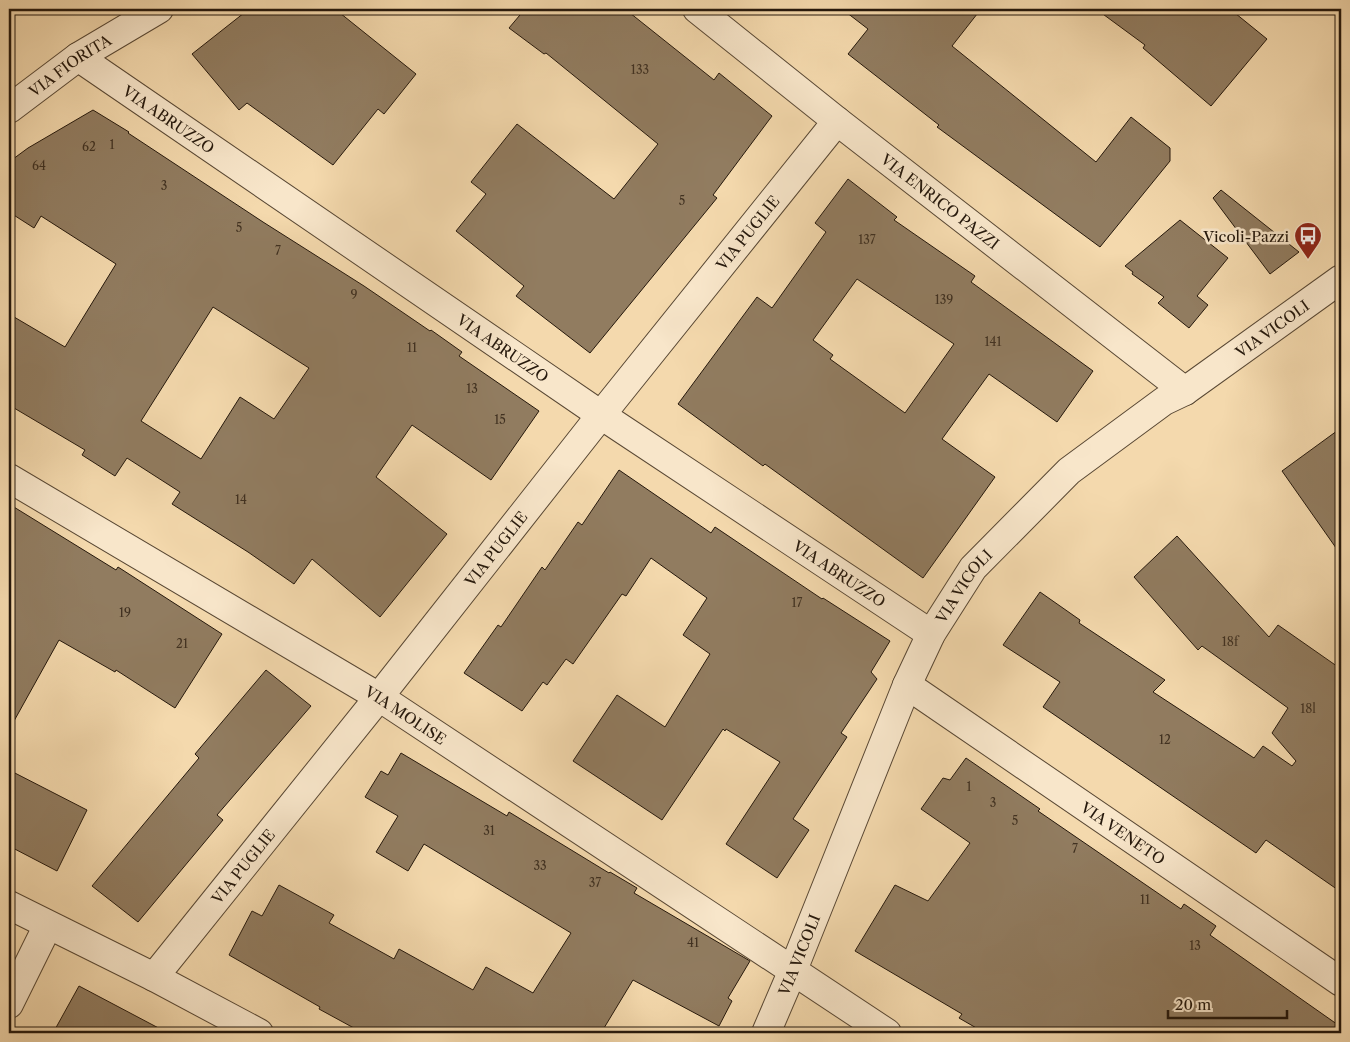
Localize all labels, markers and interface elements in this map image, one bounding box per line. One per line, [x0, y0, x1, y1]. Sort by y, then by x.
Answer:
street label: VIA FIORITA [24, 30, 115, 101]
house number: 133 [631, 62, 649, 77]
street label: VIA ABRUZZO [118, 80, 218, 157]
house number: 1 [109, 137, 115, 152]
house number: 62 [82, 139, 96, 154]
street label: VIA ENRICO PAZZI [877, 149, 1003, 253]
house number: 64 [32, 158, 46, 173]
house number: 3 [161, 178, 167, 193]
street label: VIA PUGLIE [711, 191, 783, 275]
house number: 5 [679, 193, 685, 208]
house number: 5 [236, 220, 242, 235]
bus stop icon: Vicoli-Pazzi [1293, 221, 1323, 260]
place label: Vicoli-Pazzi [1202, 227, 1289, 246]
house number: 137 [858, 232, 876, 247]
house number: 7 [275, 243, 281, 258]
house number: 9 [350, 287, 358, 302]
house number: 139 [935, 292, 953, 307]
street label: VIA VICOLI [1231, 296, 1313, 362]
street label: VIA ABRUZZO [453, 309, 553, 386]
house number: 141 [984, 334, 1002, 349]
house number: 11 [407, 340, 417, 355]
house number: 13 [466, 381, 478, 396]
house number: 15 [494, 412, 506, 427]
house number: 14 [235, 492, 247, 507]
street label: VIA PUGLIE [460, 507, 531, 591]
street label: VIA ABRUZZO [789, 535, 889, 611]
street label: VIA VICOLI [931, 545, 996, 627]
house number: 17 [792, 595, 803, 610]
house number: 19 [119, 605, 131, 620]
house number: 18f [1222, 634, 1240, 649]
house number: 21 [176, 636, 188, 651]
street label: VIA MOLISE [361, 681, 450, 748]
house number: 18l [1300, 701, 1316, 716]
house number: 12 [1159, 732, 1171, 747]
house number: 1 [966, 779, 972, 794]
house number: 3 [990, 795, 996, 810]
street label: VIA VENETO [1077, 797, 1169, 869]
house number: 5 [1012, 813, 1018, 828]
house number: 31 [483, 823, 495, 838]
street label: VIA PUGLIE [207, 825, 279, 908]
house number: 7 [1072, 841, 1078, 856]
house number: 33 [533, 858, 547, 873]
house number: 37 [589, 875, 601, 890]
house number: 11 [1140, 892, 1150, 907]
street label: VIA VICOLI [773, 911, 824, 999]
house number: 41 [687, 935, 699, 950]
house number: 13 [1189, 938, 1201, 953]
scale bar [1168, 987, 1286, 1019]
text: 20 m [1175, 995, 1211, 1014]

